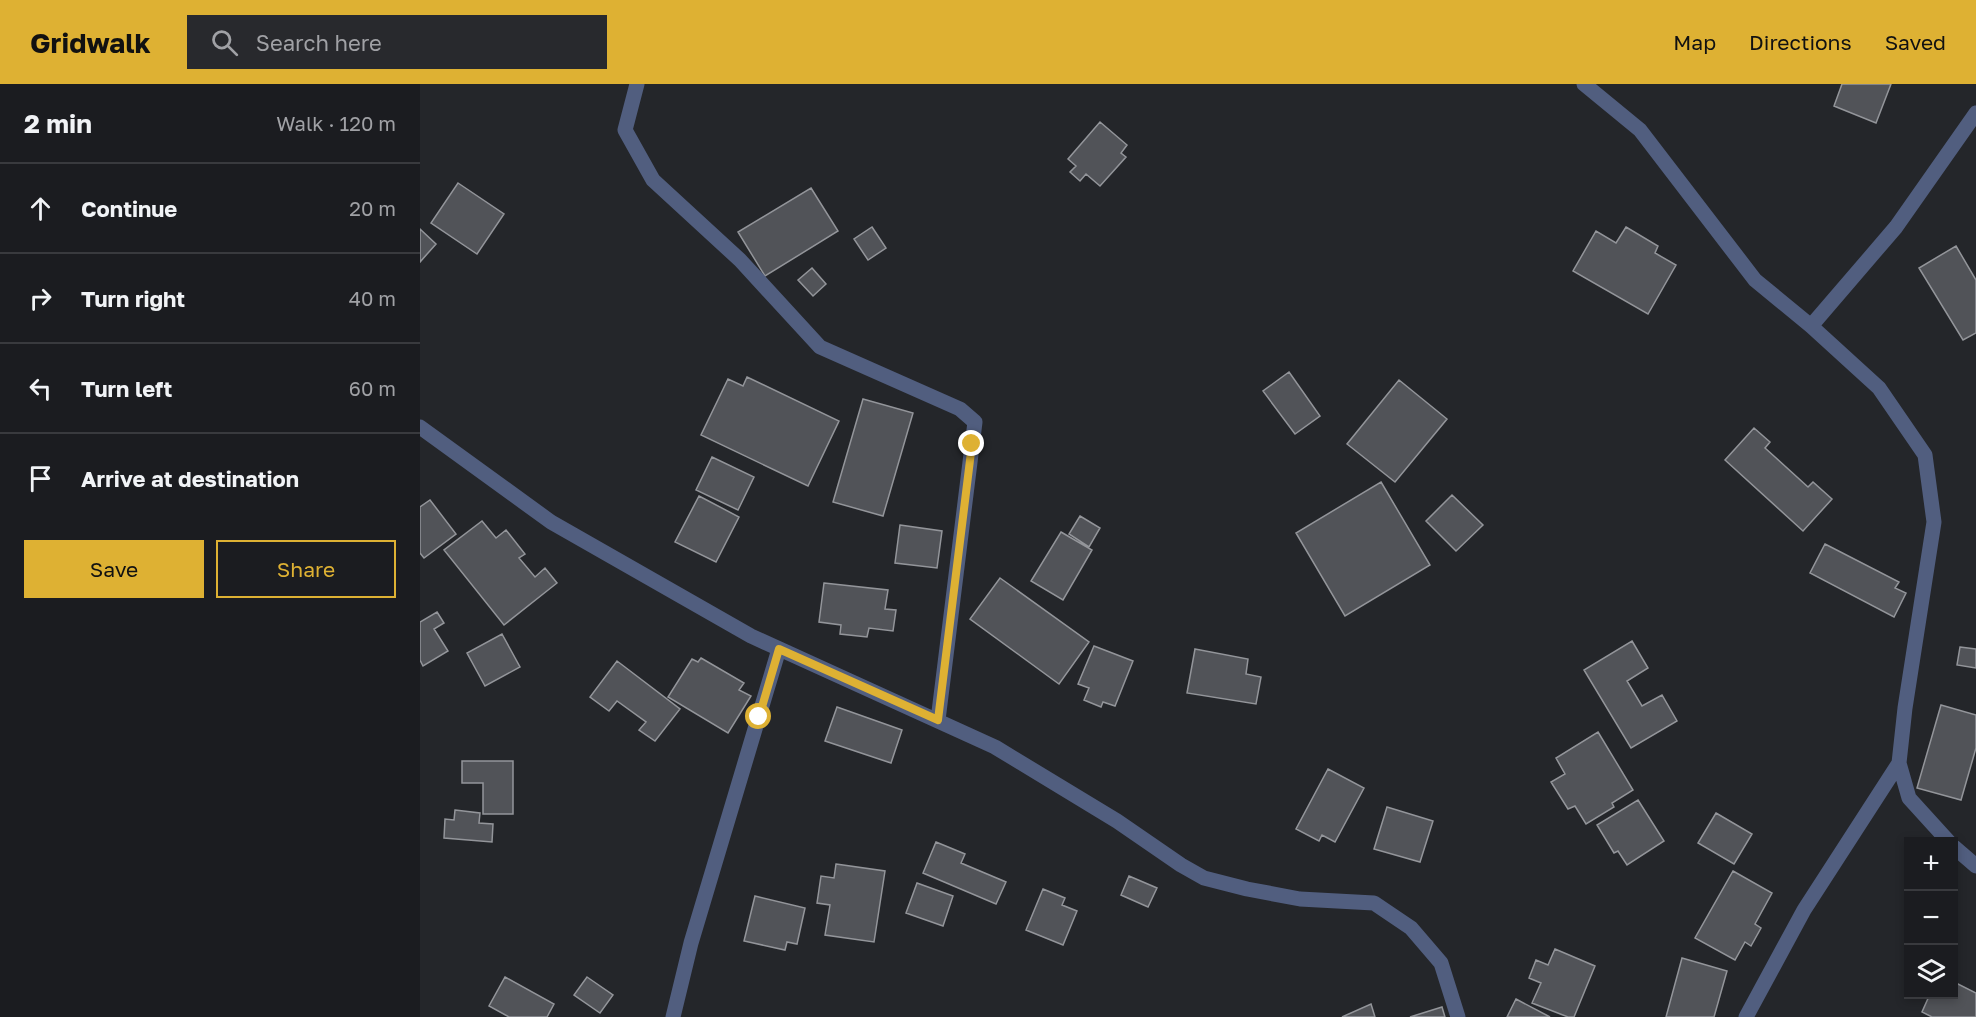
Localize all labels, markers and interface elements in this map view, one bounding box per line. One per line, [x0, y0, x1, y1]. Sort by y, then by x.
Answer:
search box [187, 15, 607, 69]
text: Gridwalk [30, 26, 151, 59]
icon: search [208, 26, 241, 59]
text: Search here [256, 29, 382, 56]
text: Map [1673, 29, 1716, 55]
text: Directions [1749, 29, 1852, 55]
text: Saved [1885, 29, 1946, 55]
text: 2 min [24, 108, 92, 139]
text: Walk · 120 m [276, 111, 396, 135]
icon: ahead [24, 192, 57, 225]
text: Continue [81, 195, 177, 222]
text: 20 m [349, 196, 396, 220]
icon: right [24, 282, 57, 315]
text: Turn right [81, 285, 185, 312]
text: 40 m [349, 286, 396, 310]
icon: left [24, 372, 57, 405]
text: Turn left [81, 375, 172, 402]
text: 60 m [349, 376, 396, 400]
route end [958, 430, 984, 456]
icon: arrive [24, 462, 57, 495]
text: Arrive at destination [81, 465, 299, 492]
button: Save [24, 540, 204, 598]
button: Share [216, 540, 396, 598]
route start [745, 703, 771, 729]
map controls [1904, 837, 1958, 999]
button: + [1904, 837, 1958, 891]
button: − [1904, 891, 1958, 945]
button: layers [1904, 945, 1958, 999]

